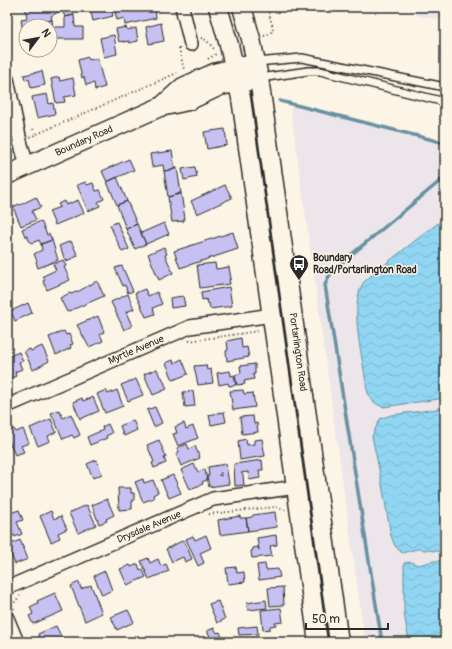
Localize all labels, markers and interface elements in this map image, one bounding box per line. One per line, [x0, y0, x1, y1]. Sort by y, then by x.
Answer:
north arrow [18, 18, 58, 58]
text: N [39, 26, 54, 40]
street label: Boundary Road [53, 123, 115, 159]
place label: Boundary Road/Portarlington Road [313, 252, 417, 276]
bus stop icon: Boundary Road/Portarlington Road [288, 253, 310, 281]
street label: Portarlington Road [287, 312, 309, 392]
street label: Myrtle Avenue [106, 333, 166, 367]
house number: 4 [220, 470, 225, 479]
street label: Drysdale Avenue [115, 508, 183, 546]
scale bar [306, 605, 388, 631]
text: 50 m [312, 612, 340, 627]

